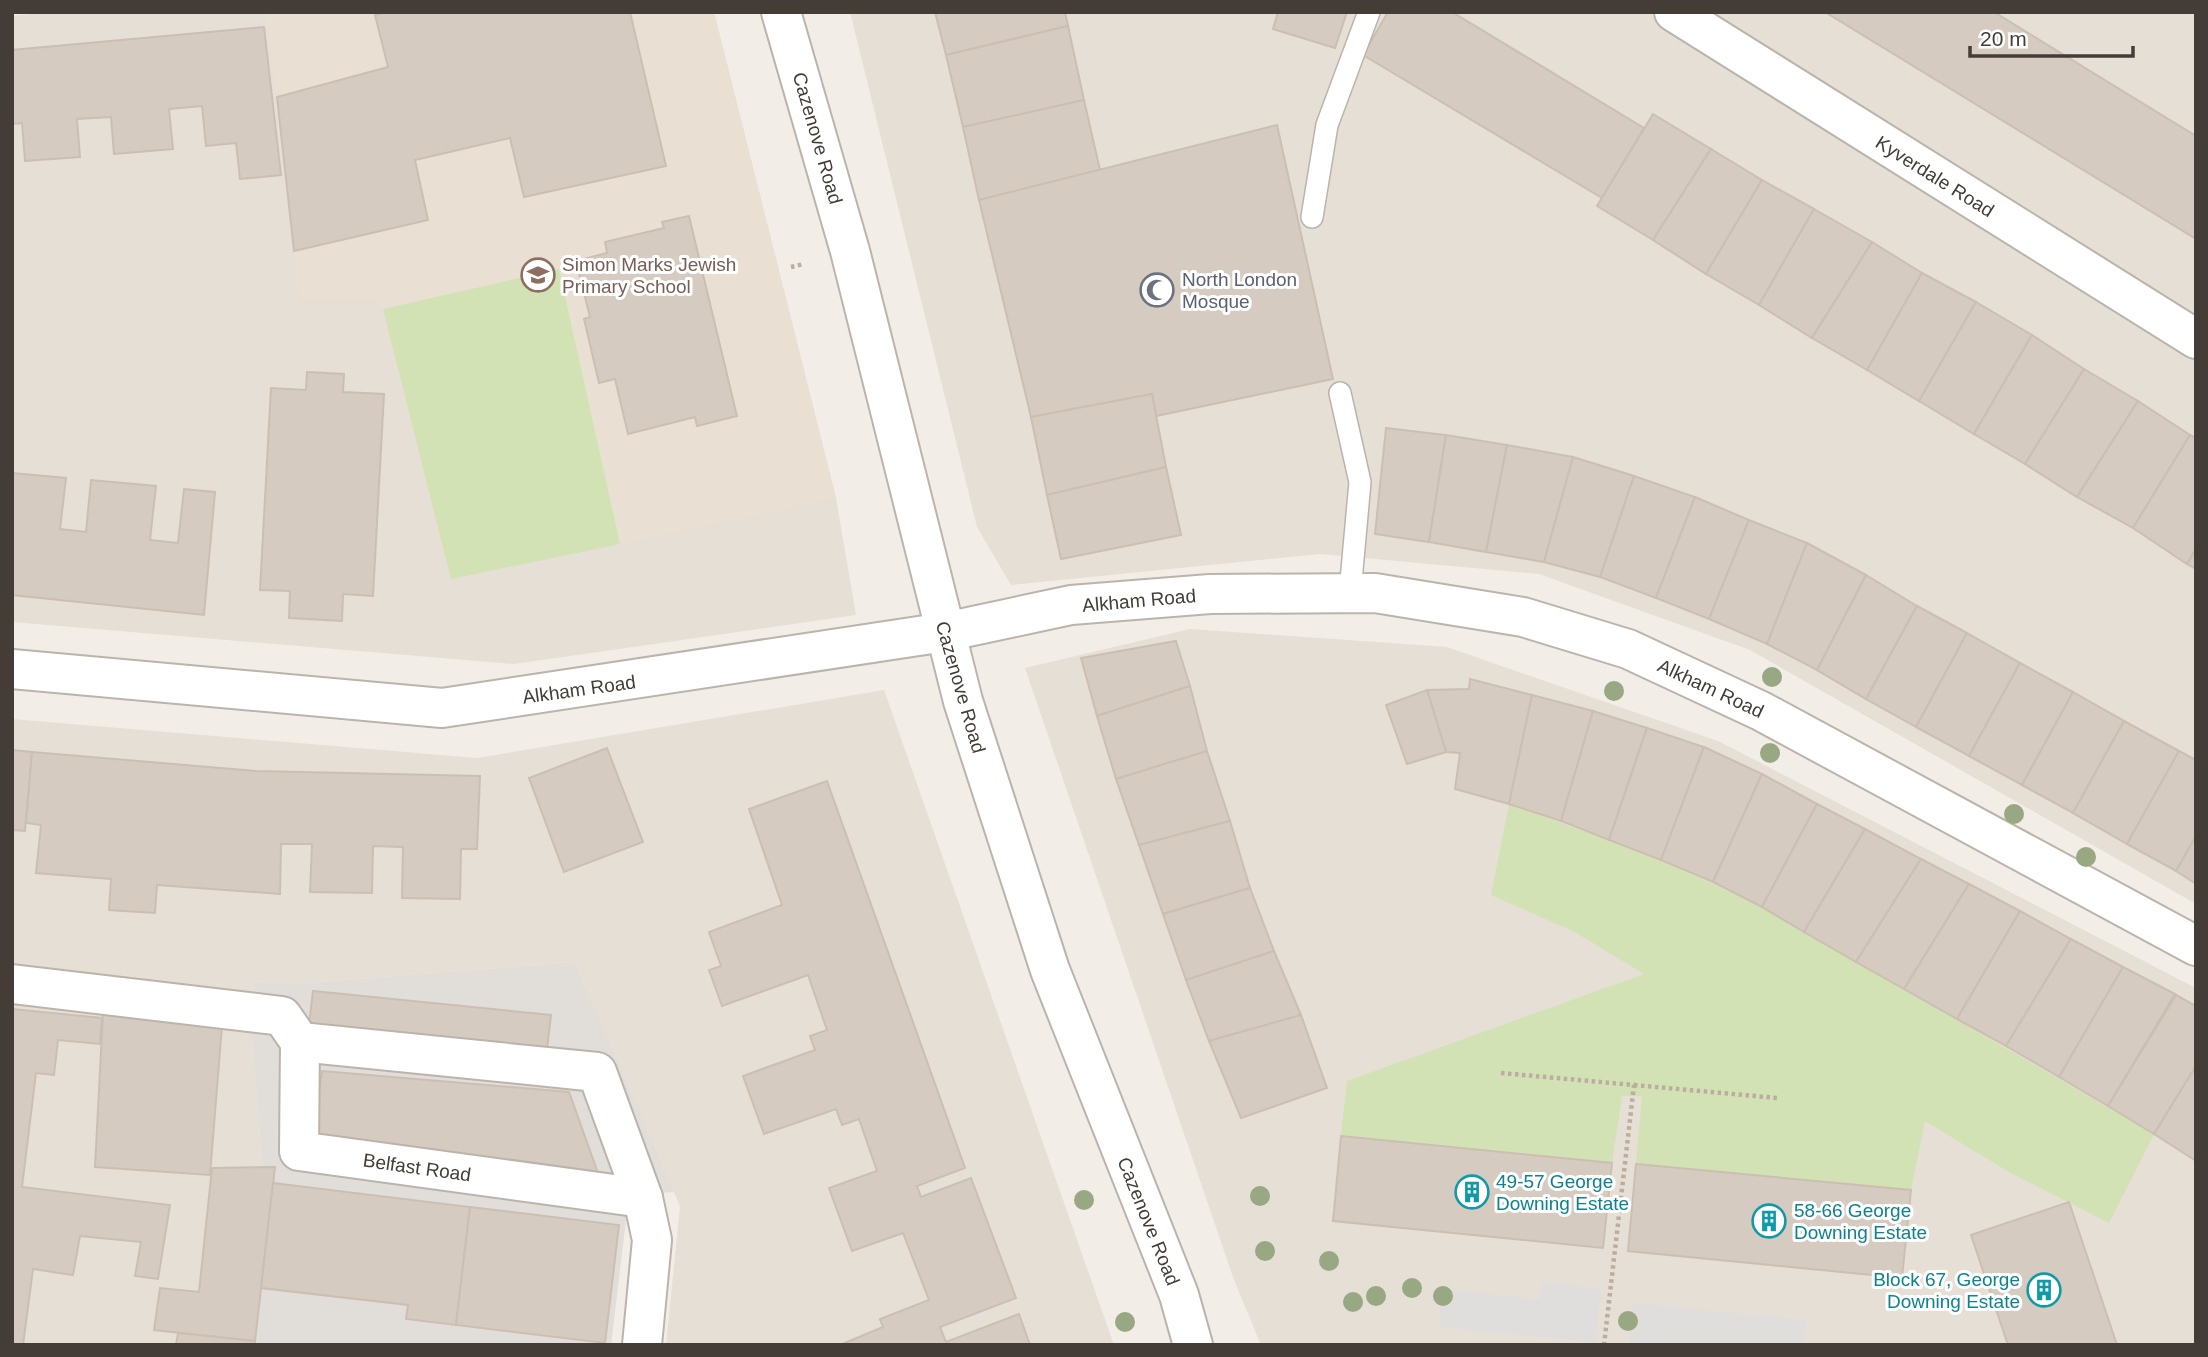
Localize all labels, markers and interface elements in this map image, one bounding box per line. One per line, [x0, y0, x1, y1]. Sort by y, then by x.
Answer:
scale bar [1970, 14, 2133, 58]
text: 20 m [1980, 27, 2027, 50]
street label: Cazenove Road [789, 70, 846, 207]
street label: Kyverdale Road [1872, 132, 1998, 221]
place label: Simon Marks Jewish Primary School [562, 254, 736, 297]
school or university icon: Simon Marks Jewish Primary School [519, 256, 557, 294]
place label: North London Mosque [1182, 269, 1297, 312]
mosque icon: North London Mosque [1138, 271, 1176, 309]
street label: Alkham Road [1081, 585, 1197, 616]
street label: Cazenove Road [932, 619, 989, 756]
street label: Alkham Road [1655, 655, 1767, 722]
street label: Alkham Road [521, 671, 637, 708]
street label: Belfast Road [362, 1150, 472, 1185]
street label: Cazenove Road [1113, 1154, 1184, 1288]
place label: 49-57 George Downing Estate [1496, 1171, 1629, 1214]
building icon: 49-57 George Downing Estate [1453, 1173, 1491, 1211]
place label: 58-66 George Downing Estate [1794, 1200, 1927, 1243]
building icon: 58-66 George Downing Estate [1750, 1202, 1788, 1240]
place label: Block 67, George Downing Estate [1873, 1269, 2020, 1312]
building icon: Block 67, George Downing Estate [2025, 1271, 2063, 1309]

